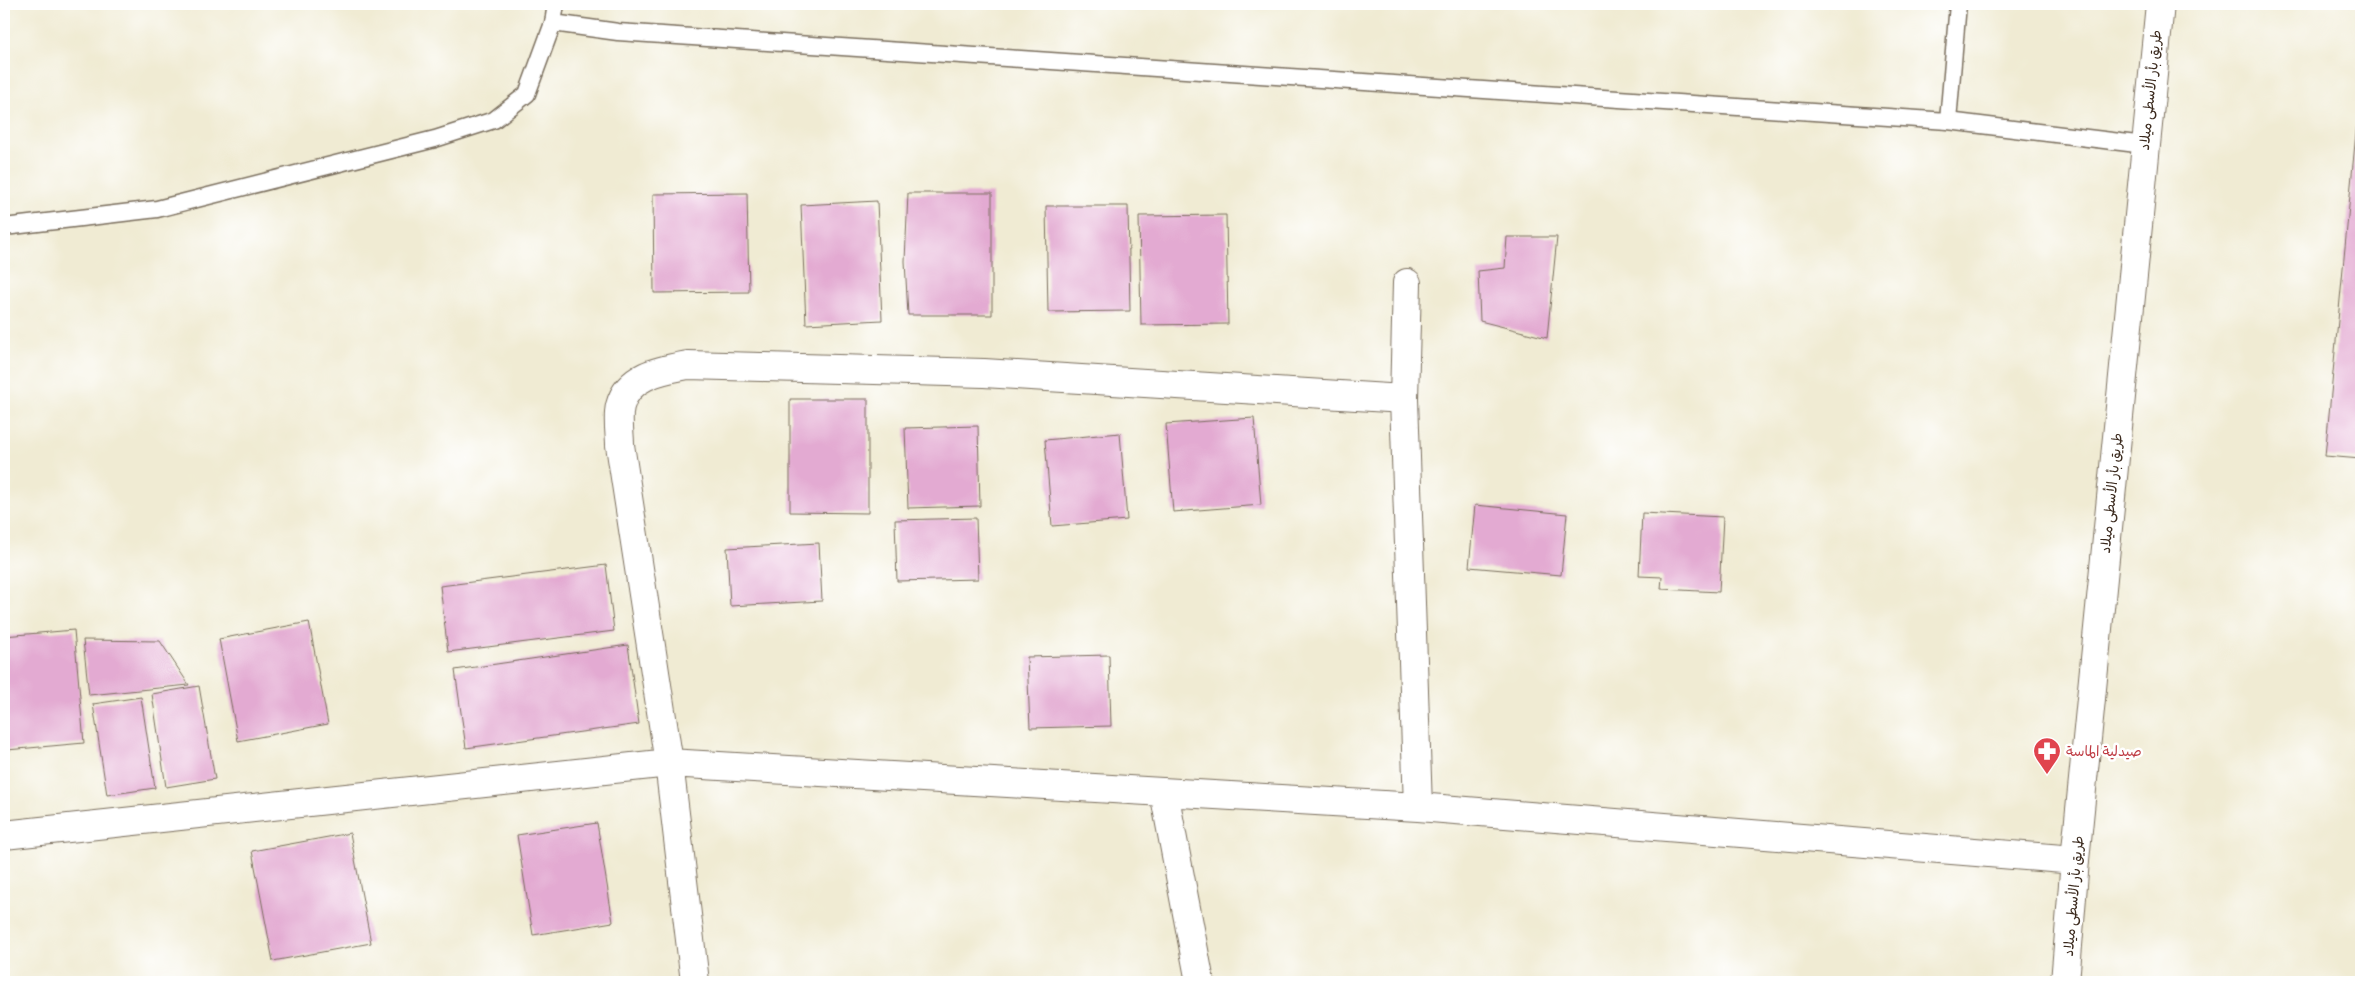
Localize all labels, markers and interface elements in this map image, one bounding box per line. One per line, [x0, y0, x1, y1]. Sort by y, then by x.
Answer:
street label: طريق بأر الأسطى ميلاد [2135, 29, 2165, 151]
street label: طريق بأر الأسطى ميلاد [2096, 432, 2126, 554]
pharmacy icon: صيدلية الماسة [2032, 736, 2062, 775]
place label: صيدلية الماسة [2066, 743, 2142, 760]
street label: طريق بأر الأسطى ميلاد [2059, 835, 2087, 957]

